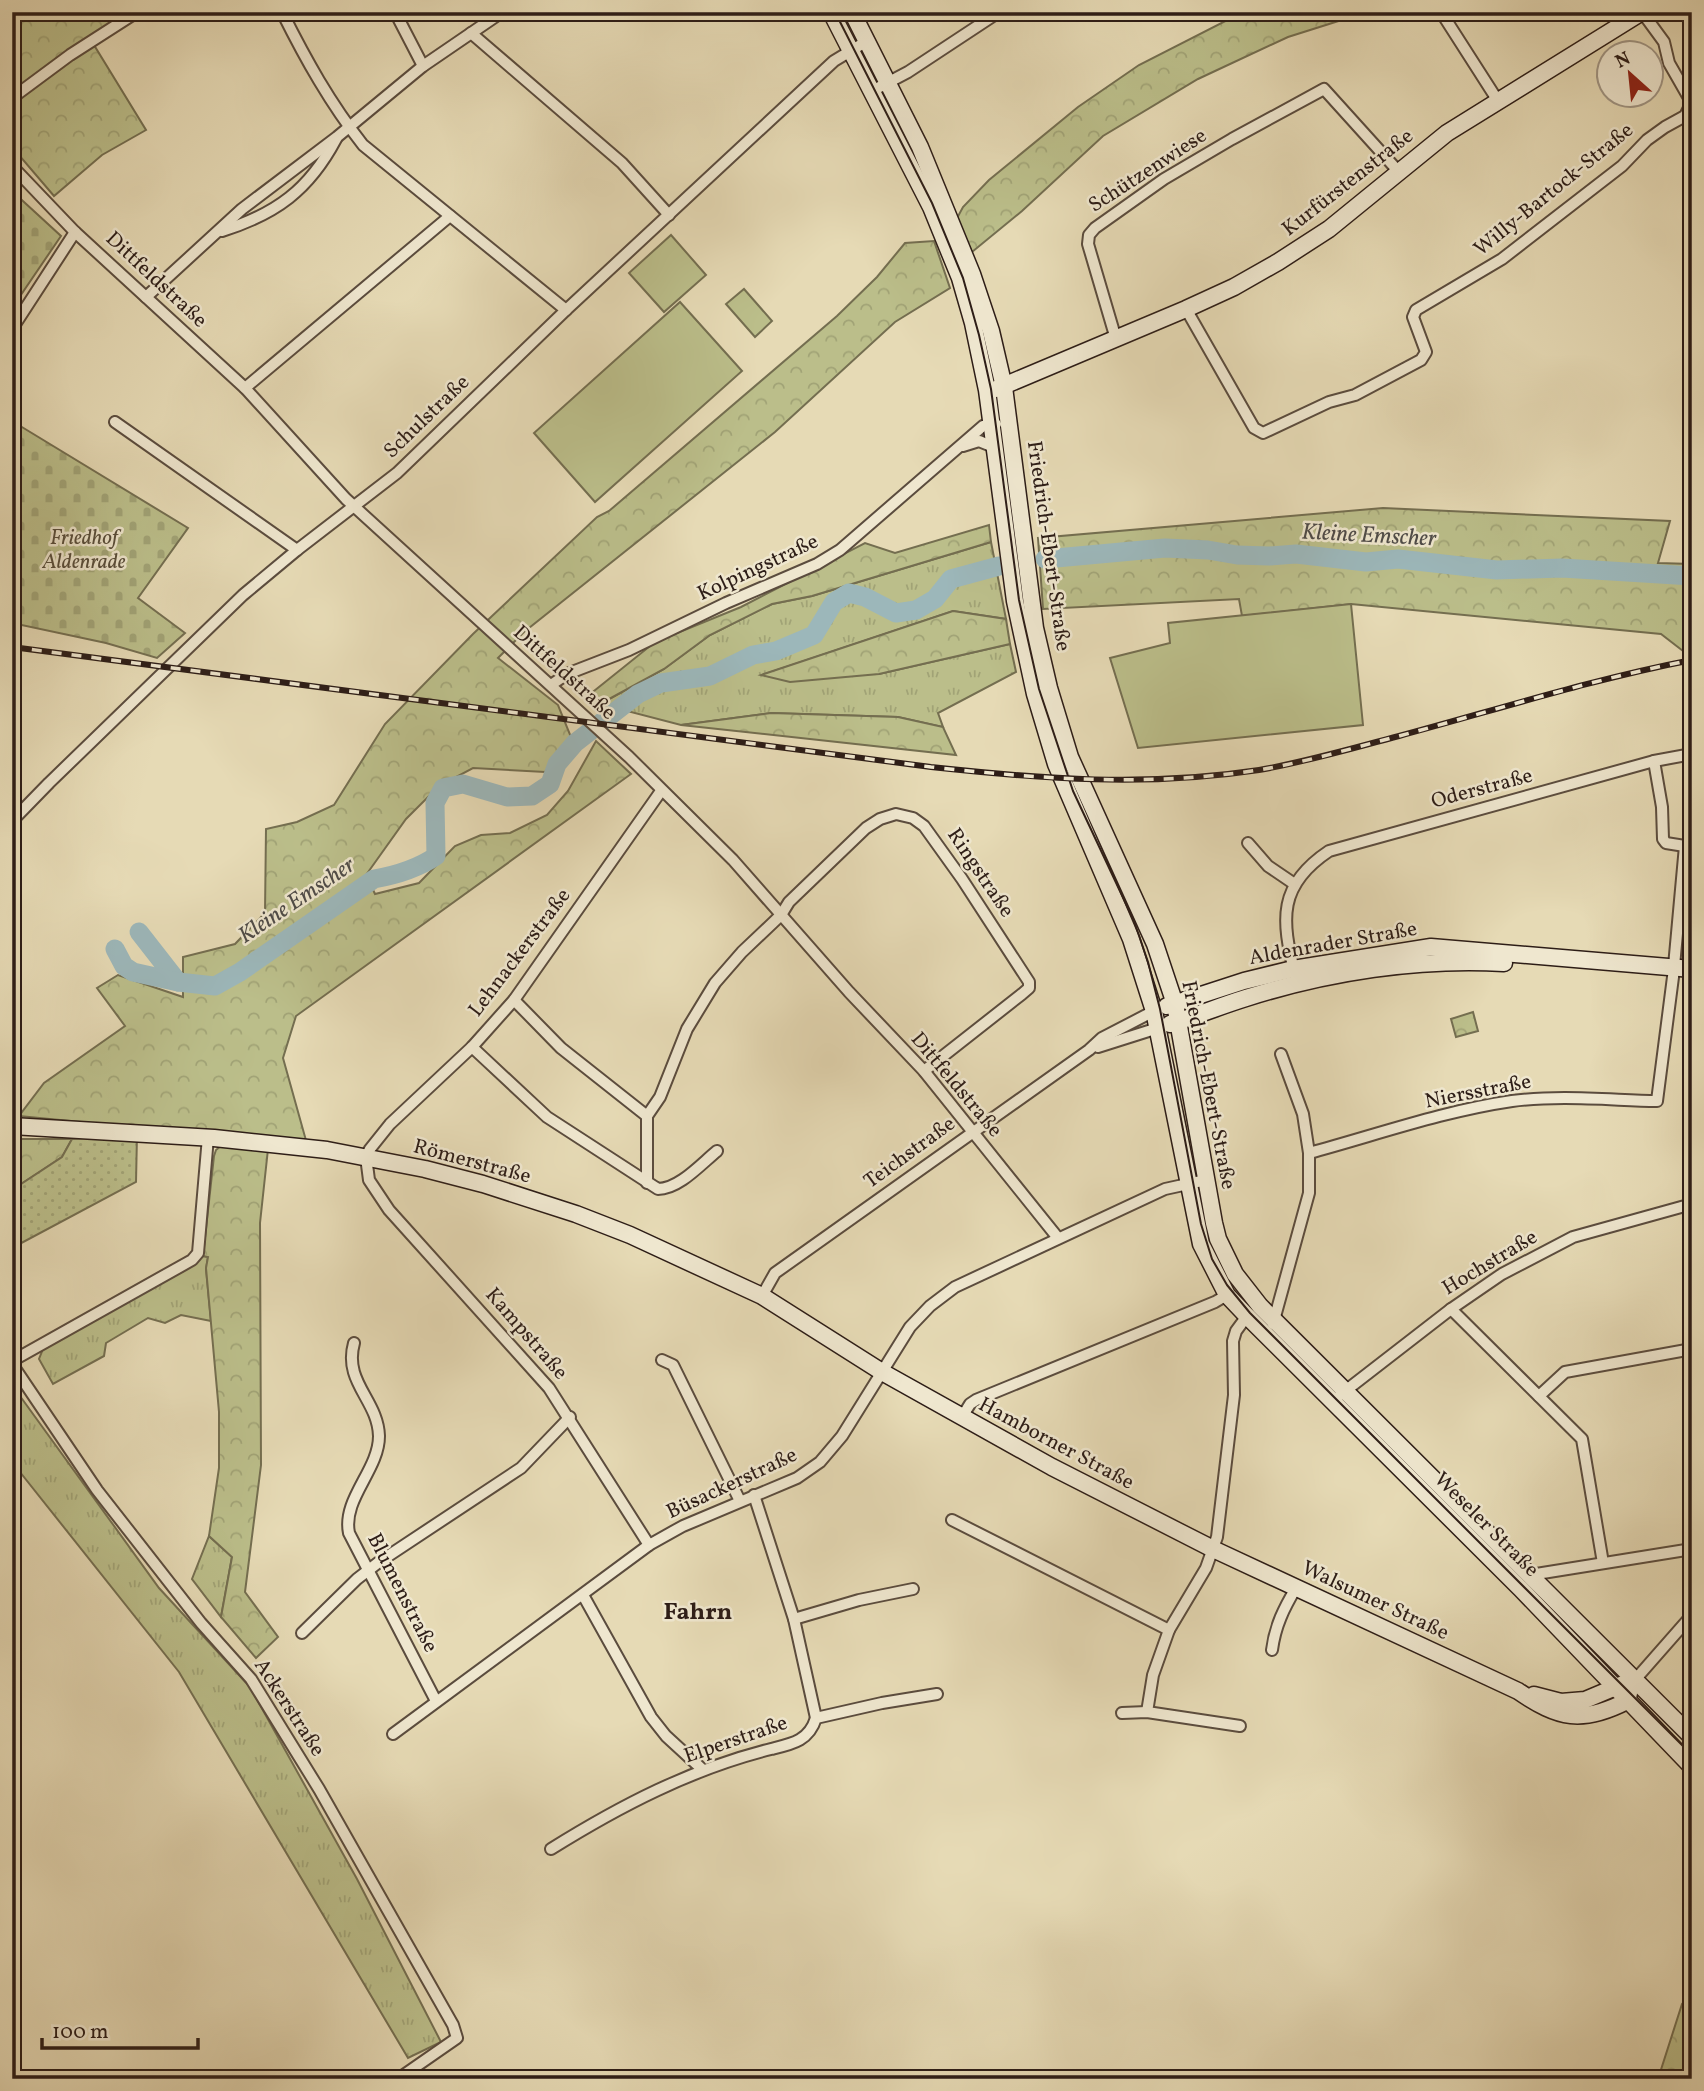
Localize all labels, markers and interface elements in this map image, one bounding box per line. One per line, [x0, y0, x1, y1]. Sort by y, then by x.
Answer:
north arrow [1596, 38, 1666, 108]
text: N [1611, 46, 1635, 75]
street label: Willy-Bartock-Straße [1468, 116, 1640, 264]
street label: Schützenwiese [1083, 122, 1213, 220]
street label: Kurfürstenstraße [1276, 122, 1420, 244]
street label: Dittfeldstraße [99, 225, 213, 335]
street label: Schulstraße [378, 369, 476, 465]
street label: Friedrich-Ebert-Straße [1019, 439, 1077, 653]
water label: Kleine Emscher [1301, 516, 1438, 556]
park label: Friedhof Aldenrade [42, 524, 126, 577]
street label: Kolpingstraße [693, 527, 823, 609]
street label: Dittfeldstraße [506, 619, 622, 727]
street label: Oderstraße [1428, 762, 1536, 816]
street label: Ringstraße [939, 823, 1021, 923]
water label: Kleine Emscher [232, 850, 362, 952]
street label: Lehnackerstraße [462, 883, 578, 1023]
street label: Aldenrader Straße [1247, 915, 1419, 973]
street label: Friedrich-Ebert-Straße [1174, 978, 1242, 1192]
street label: Dittfeldstraße [903, 1026, 1009, 1144]
street label: Niersstraße [1422, 1067, 1534, 1117]
street label: Teichstraße [858, 1110, 962, 1196]
street label: Römerstraße [410, 1132, 534, 1192]
street label: Hochstraße [1437, 1223, 1543, 1303]
street label: Kampstraße [478, 1282, 574, 1386]
street label: Hamborner Straße [973, 1391, 1139, 1497]
street label: Büsackerstraße [662, 1441, 802, 1527]
street label: Weseler Straße [1427, 1466, 1545, 1584]
street label: Blumenstraße [359, 1528, 445, 1658]
street label: Walsumer Straße [1297, 1554, 1453, 1648]
district label: Fahrn [664, 1596, 733, 1630]
street label: Ackerstraße [247, 1653, 331, 1763]
street label: Elperstraße [680, 1709, 792, 1771]
scale bar [42, 2007, 198, 2051]
text: 100 m [52, 2018, 109, 2047]

